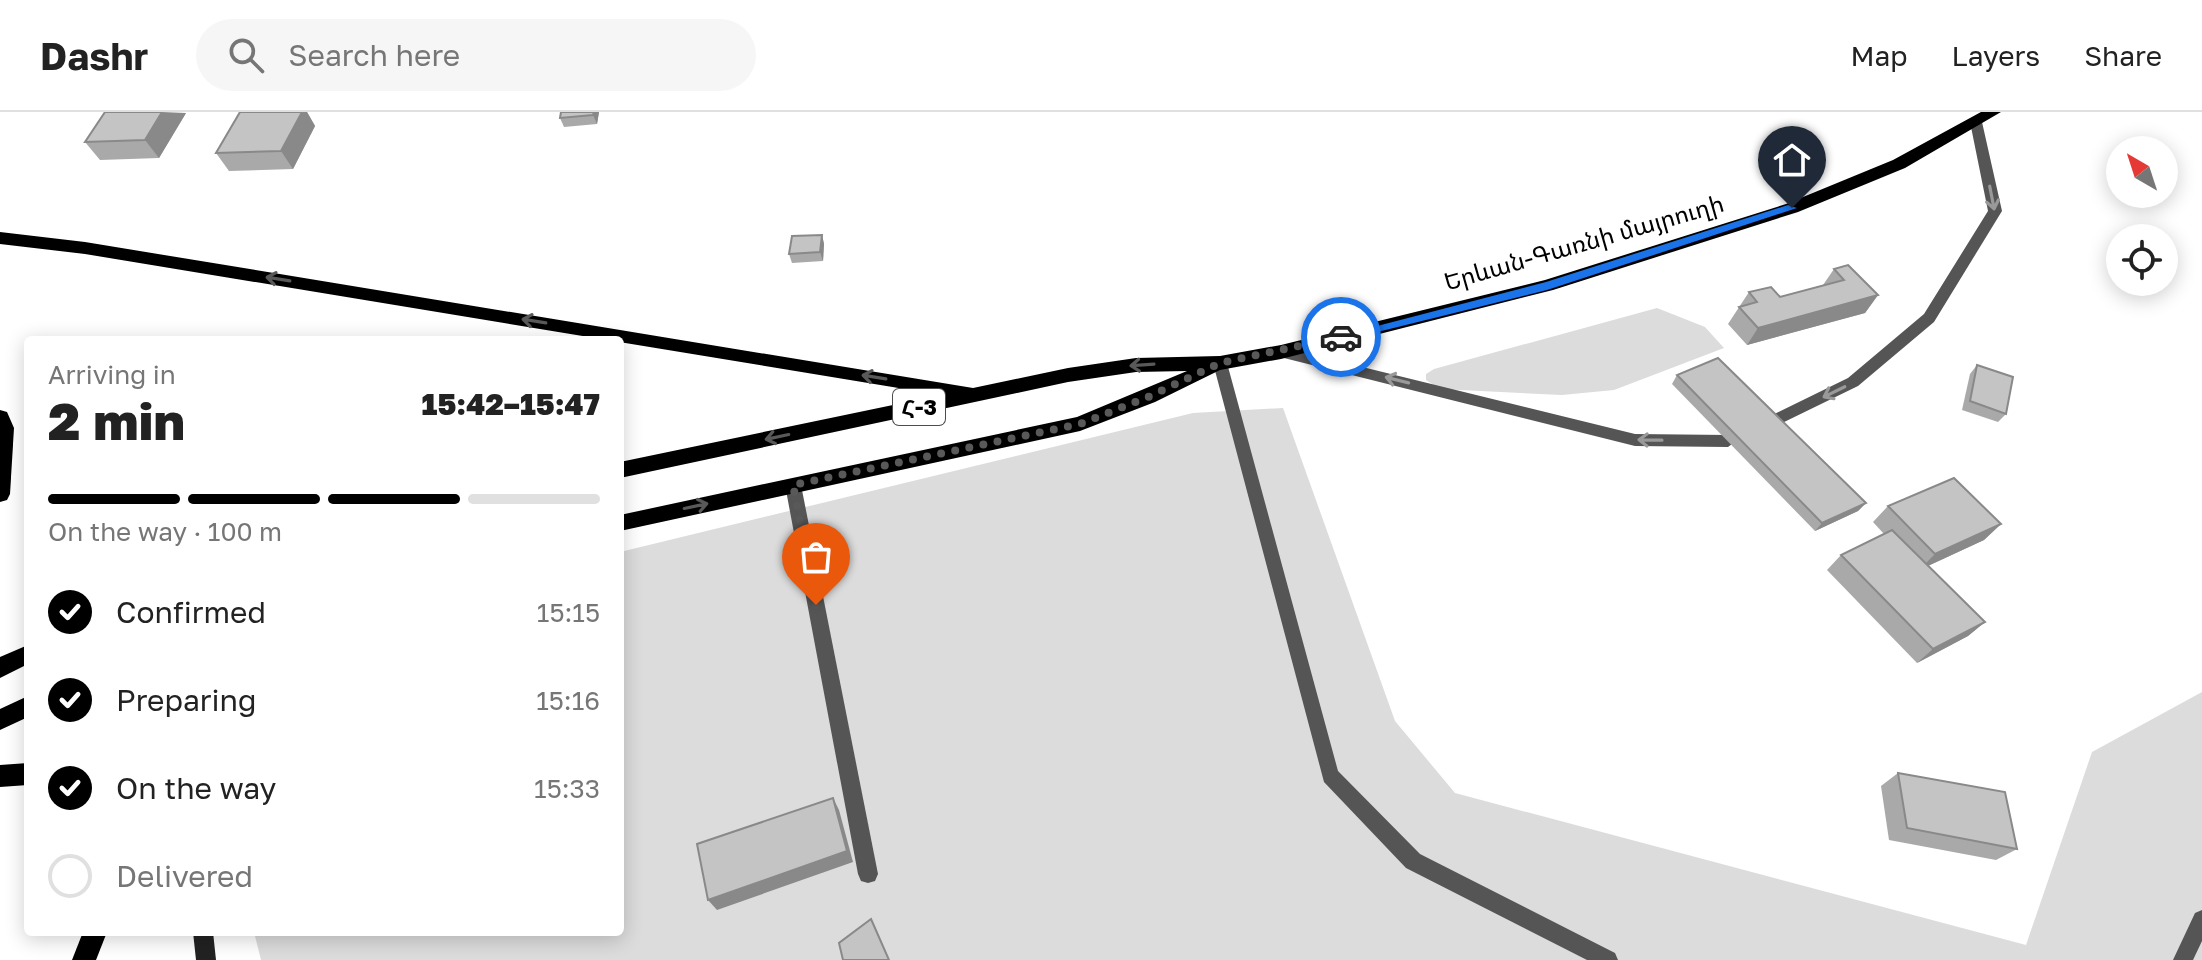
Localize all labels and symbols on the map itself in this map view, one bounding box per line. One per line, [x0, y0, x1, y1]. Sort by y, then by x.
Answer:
pin [1758, 126, 1826, 208]
north arrow [2106, 136, 2178, 208]
one-way arrow [1985, 184, 2000, 210]
street label: Երևան-Գառնի մայրուղի [1440, 188, 1727, 296]
one-way arrow [265, 271, 291, 286]
courier [1301, 297, 1381, 377]
one-way arrow [522, 313, 547, 328]
one-way arrow [1129, 358, 1156, 373]
one-way arrow [861, 369, 887, 384]
one-way arrow [1385, 372, 1410, 387]
one-way arrow [1822, 384, 1846, 400]
road number: Հ-3 [893, 389, 945, 425]
one-way arrow [765, 430, 790, 445]
one-way arrow [1637, 432, 1664, 448]
one-way arrow [683, 498, 709, 513]
pin [782, 523, 850, 605]

